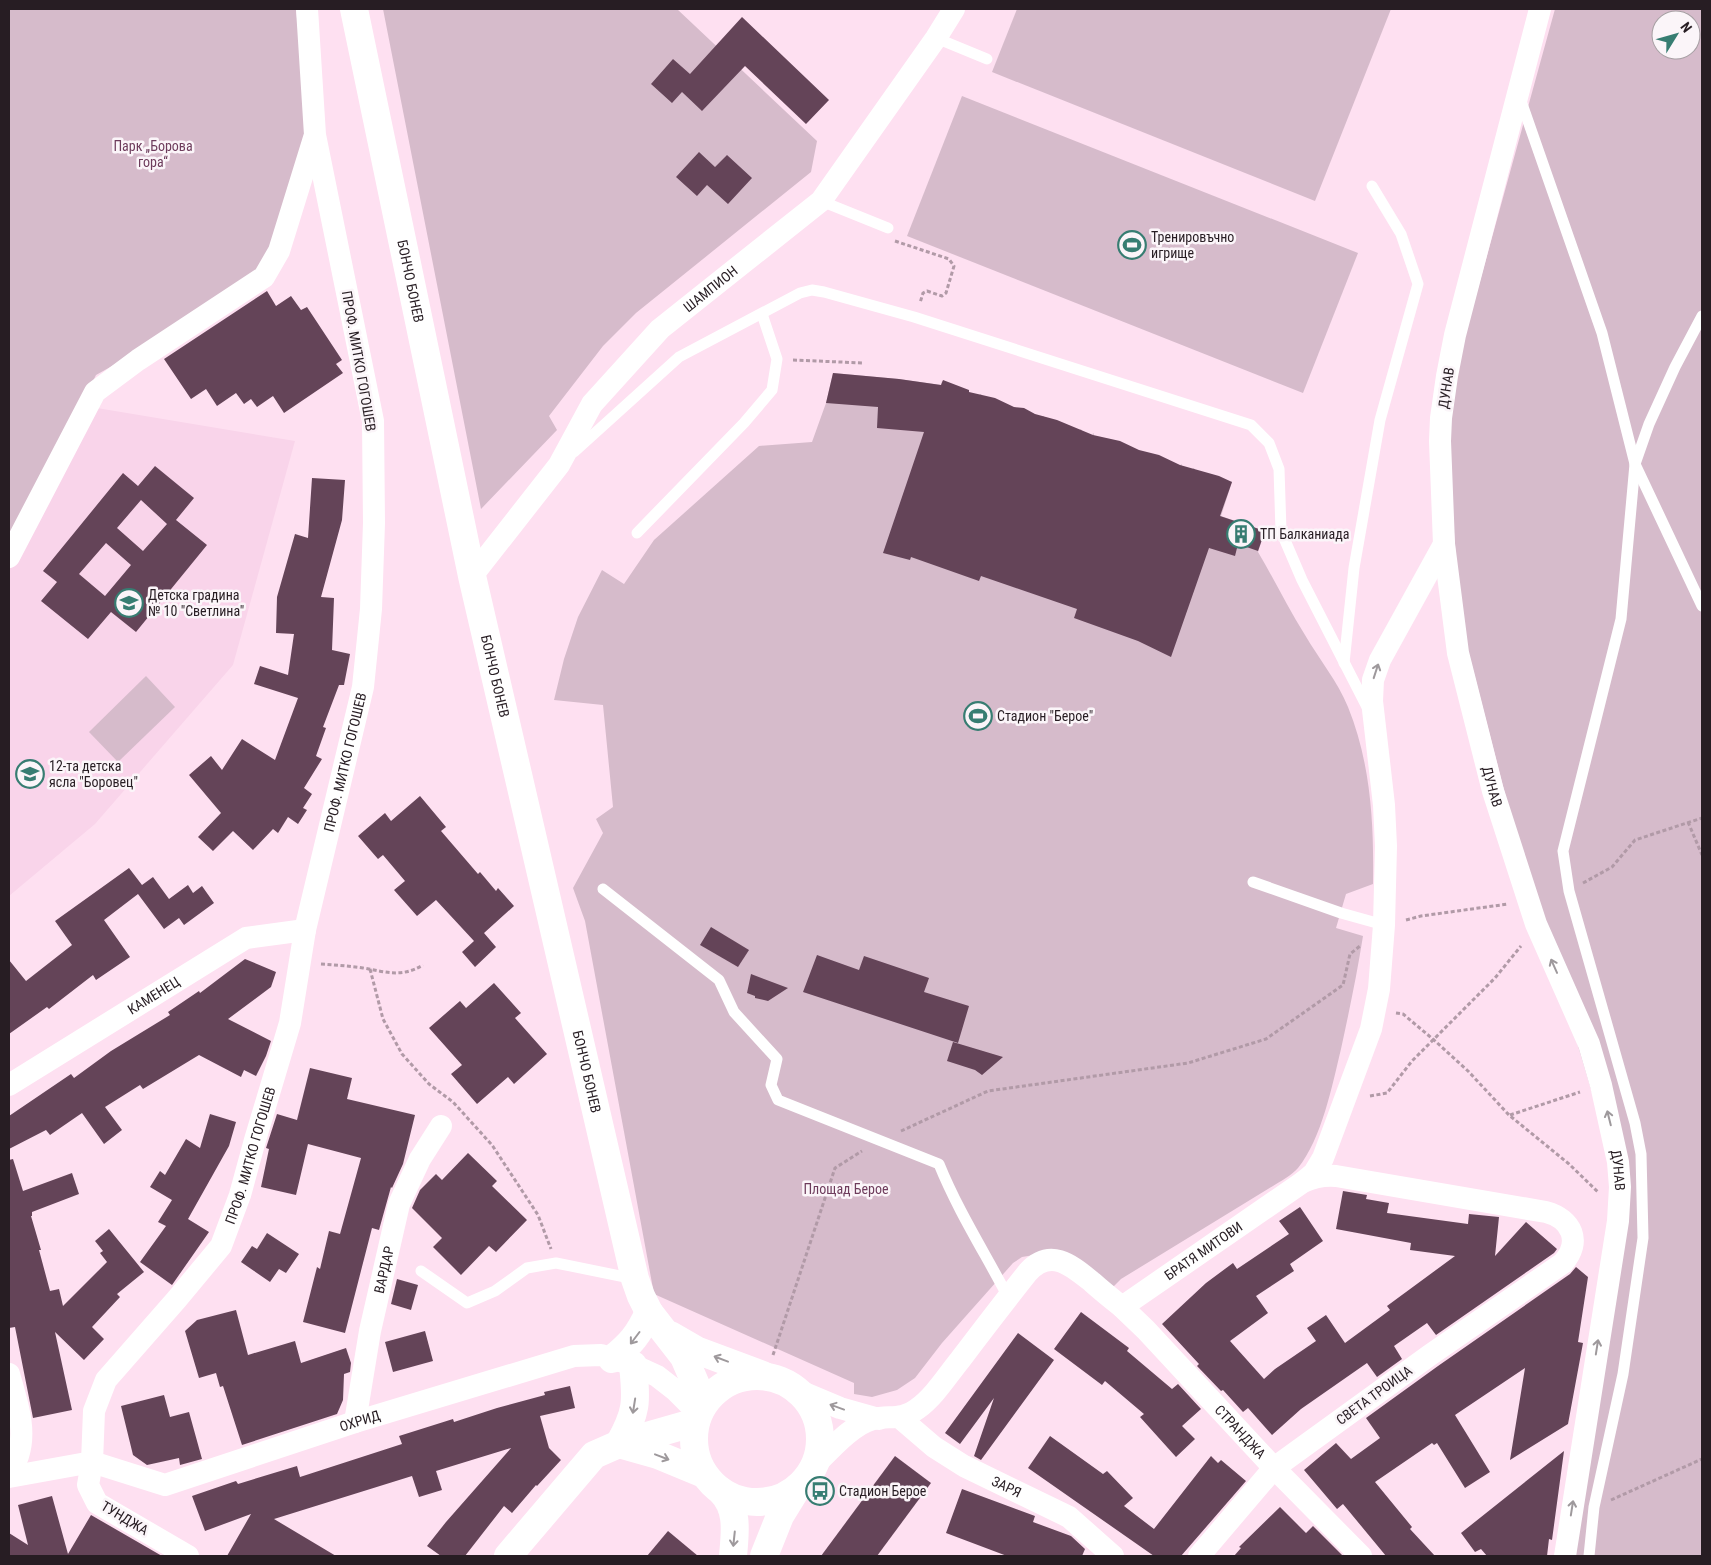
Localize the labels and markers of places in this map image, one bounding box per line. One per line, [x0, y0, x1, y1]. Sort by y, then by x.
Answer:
place label: Тренировъчно игрище [1151, 229, 1234, 261]
sports icon: Тренировъчно игрище [1117, 230, 1147, 260]
building icon: ТП Балканиада [1226, 519, 1256, 549]
place label: ТП Балканиада [1260, 526, 1349, 542]
place label: Детска градина № 10 "Светлина" [148, 587, 244, 619]
school or university icon: Детска градина № 10 "Светлина" [114, 588, 144, 618]
sports icon: Стадион "Берое" [963, 701, 993, 731]
place label: Стадион "Берое" [997, 708, 1093, 724]
place label: 12-та детска ясла "Боровец" [49, 758, 138, 790]
school or university icon: 12-та детска ясла "Боровец" [15, 759, 45, 789]
bus stop icon: Стадион Берое [805, 1476, 835, 1506]
place label: Стадион Берое [839, 1483, 927, 1499]

